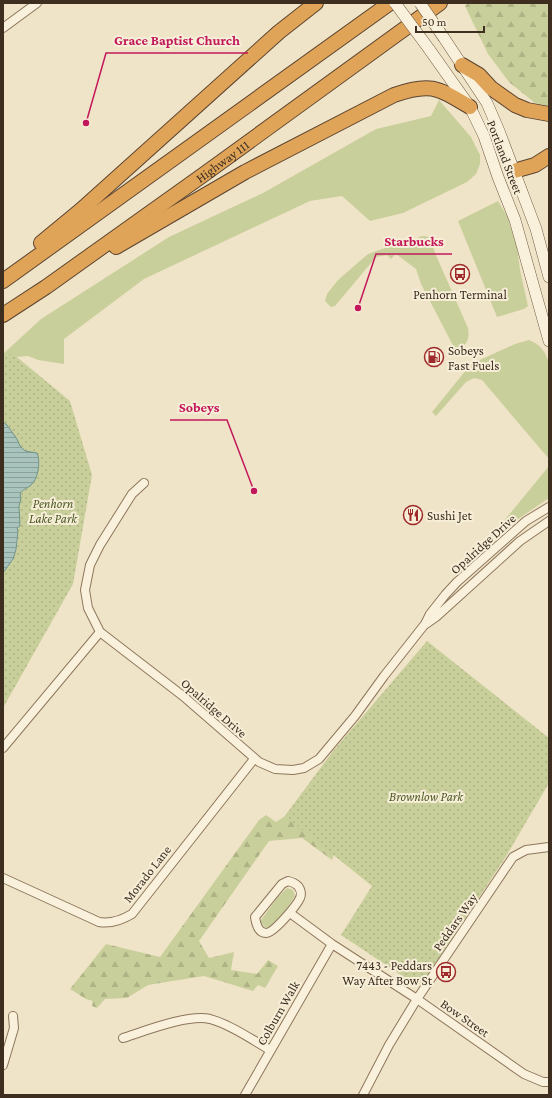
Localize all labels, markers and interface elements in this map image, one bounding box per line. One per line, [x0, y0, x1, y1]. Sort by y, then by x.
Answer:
scale bar [416, 8, 484, 34]
text: 50 m [422, 15, 447, 29]
callout: Grace Baptist Church [106, 27, 248, 53]
text: Grace Baptist Church [114, 32, 240, 48]
street label: Portland Street [484, 118, 526, 197]
street label: Highway 111 [193, 137, 252, 185]
callout: Starbucks [376, 228, 452, 254]
text: Starbucks [384, 233, 444, 249]
bus stop icon: Penhorn Terminal [449, 263, 471, 285]
place label: Penhorn Terminal [413, 287, 507, 302]
place label: Sobeys Fast Fuels [448, 343, 499, 373]
fuel station icon: Sobeys Fast Fuels [423, 346, 445, 368]
callout: Sobeys [170, 394, 227, 420]
text: Sobeys [179, 399, 220, 415]
park label: Penhorn Lake Park [29, 496, 78, 526]
restaurant icon: Sushi Jet [402, 504, 424, 526]
place label: Sushi Jet [427, 508, 472, 523]
street label: Opalridge Drive [447, 511, 519, 577]
street label: Opalridge Drive [178, 675, 250, 741]
park label: Brownlow Park [389, 789, 464, 804]
street label: Morado Lane [120, 842, 174, 906]
street label: Peddars Way [430, 889, 481, 954]
place label: 7443 - Peddars Way After Bow St [342, 958, 433, 988]
bus stop icon: 7443 - Peddars Way After Bow St [435, 961, 457, 983]
street label: Colburn Walk [253, 977, 303, 1048]
street label: Bow Street [438, 996, 493, 1041]

